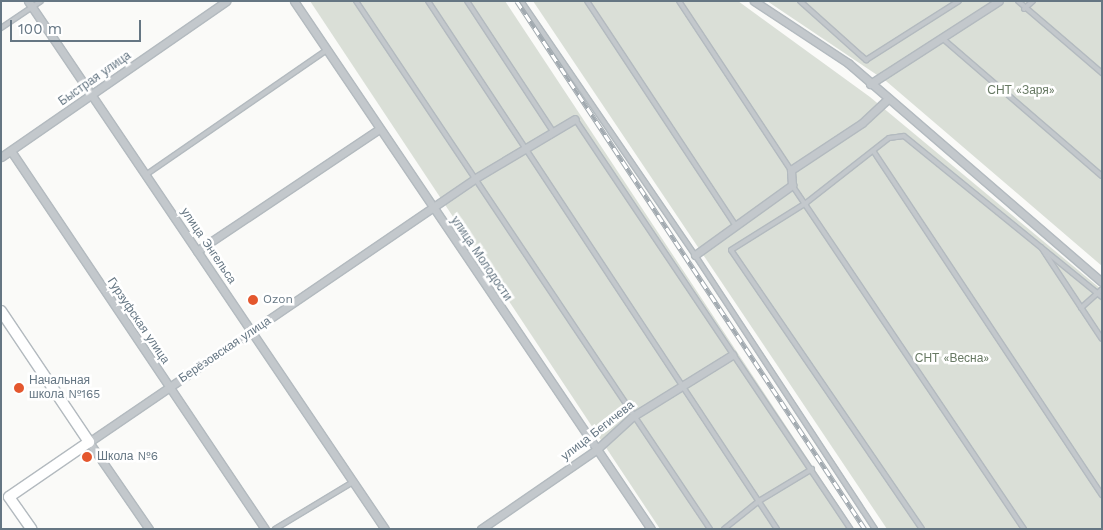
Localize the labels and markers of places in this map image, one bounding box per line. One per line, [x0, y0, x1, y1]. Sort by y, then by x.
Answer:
place label: Ozon [263, 293, 293, 307]
marker: Ozon [247, 294, 259, 306]
place label: Начальная школа №165 [29, 374, 100, 402]
marker: Начальная школа №165 [13, 382, 25, 394]
place label: Школа №6 [97, 450, 158, 464]
marker: Школа №6 [81, 451, 93, 463]

